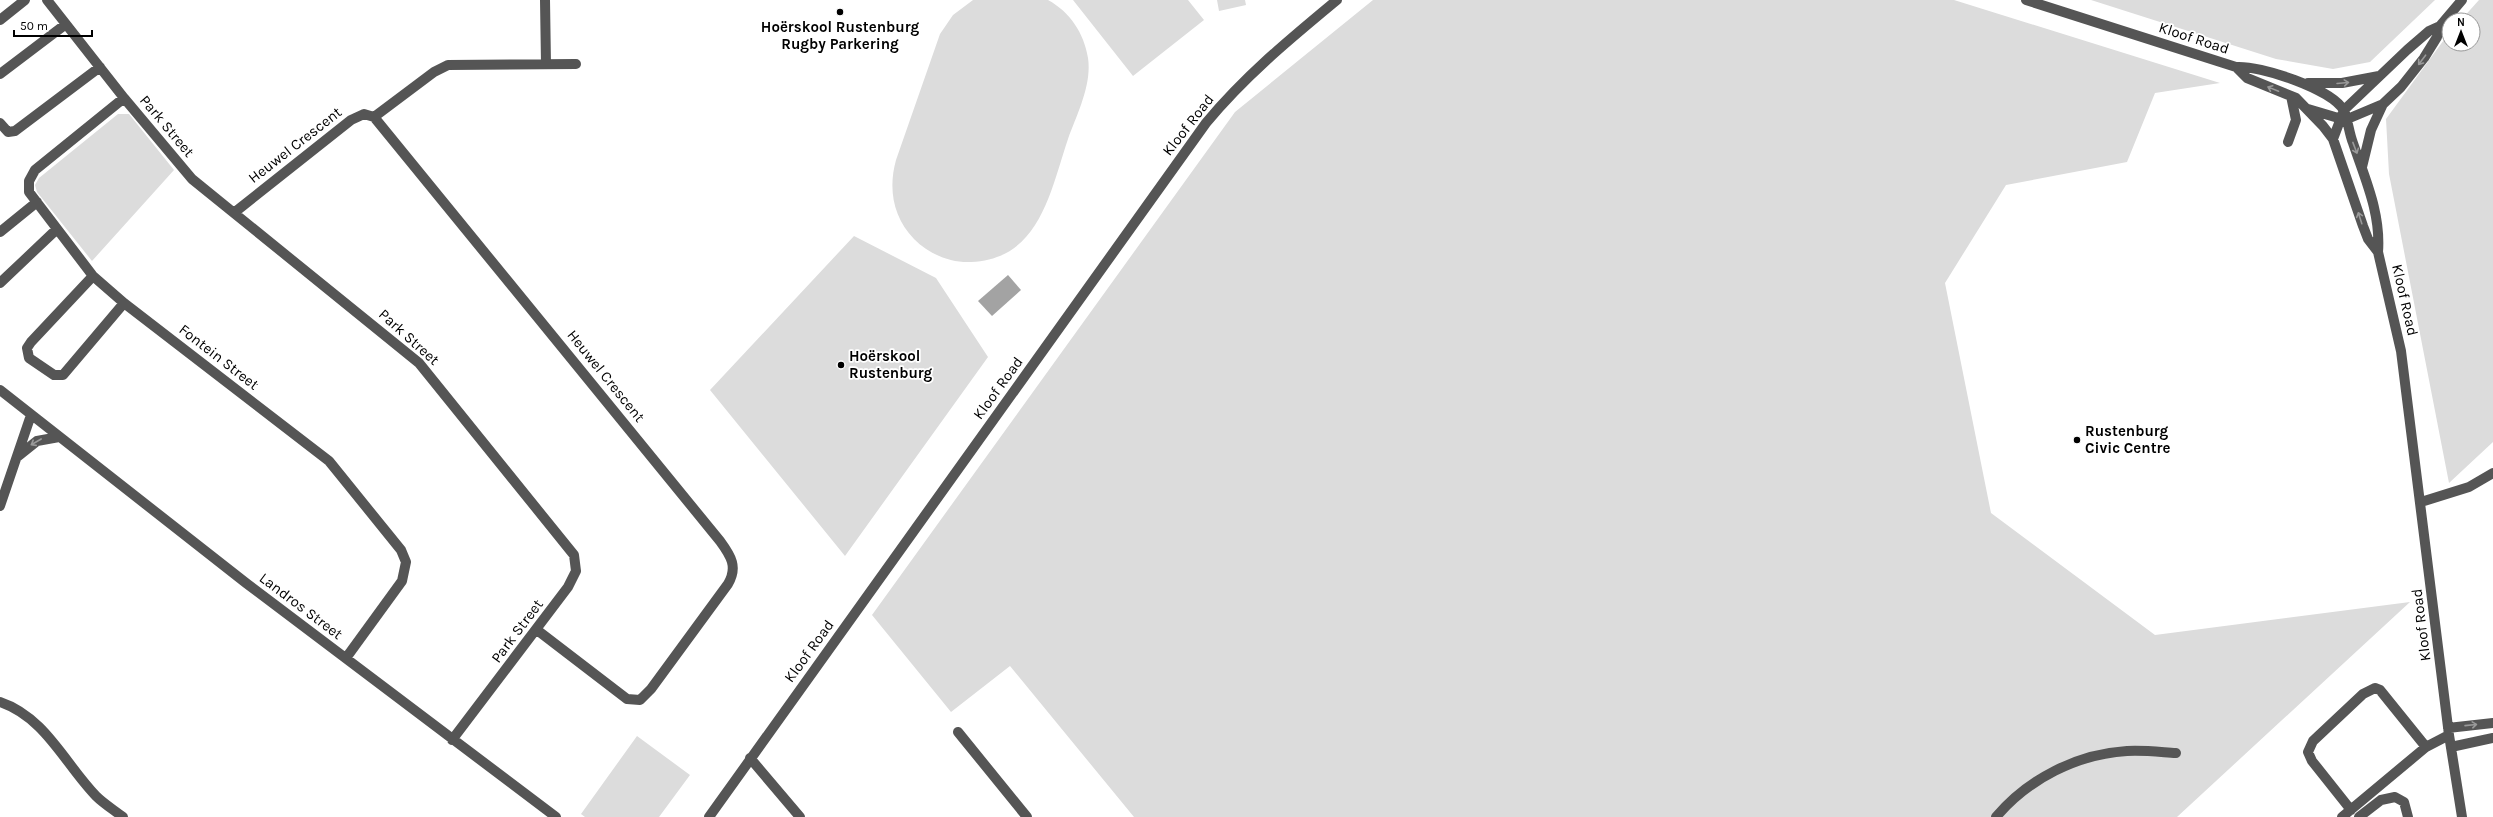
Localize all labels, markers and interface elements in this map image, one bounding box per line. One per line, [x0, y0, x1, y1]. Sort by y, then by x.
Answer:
marker: Hoërskool Rustenburg Rugby Parkering [835, 7, 845, 17]
scale bar [14, 12, 92, 38]
north arrow [2441, 12, 2481, 52]
text: N [2457, 16, 2465, 29]
place label: Hoërskool Rustenburg Rugby Parkering [761, 18, 919, 53]
street label: Kloof Road [2157, 18, 2231, 58]
text: 50 m [20, 19, 48, 33]
one-way arrow [2418, 54, 2426, 65]
one-way arrow [2336, 79, 2349, 87]
one-way arrow [2267, 84, 2279, 92]
street label: Park Street [136, 91, 198, 161]
street label: Kloof Road [1158, 91, 1218, 159]
street label: Heuwel Crescent [245, 103, 346, 187]
one-way arrow [2351, 141, 2359, 153]
one-way arrow [2356, 212, 2364, 224]
street label: Kloof Road [2388, 262, 2422, 338]
street label: Park Street [375, 305, 443, 369]
street label: Fontein Street [176, 320, 263, 394]
street label: Heuwel Crescent [563, 326, 649, 426]
place label: Hoërskool Rustenburg [849, 347, 933, 382]
street label: Kloof Road [969, 353, 1027, 423]
marker: Hoërskool Rustenburg [836, 360, 846, 370]
place label: Rustenburg Civic Centre [2085, 422, 2170, 457]
marker: Rustenburg Civic Centre [2072, 435, 2082, 445]
one-way arrow [30, 439, 42, 447]
street label: Landros Street [256, 569, 346, 643]
street label: Kloof Road [2408, 588, 2434, 662]
street label: Park Street [487, 595, 547, 666]
street label: Kloof Road [780, 616, 838, 686]
one-way arrow [2464, 722, 2477, 729]

